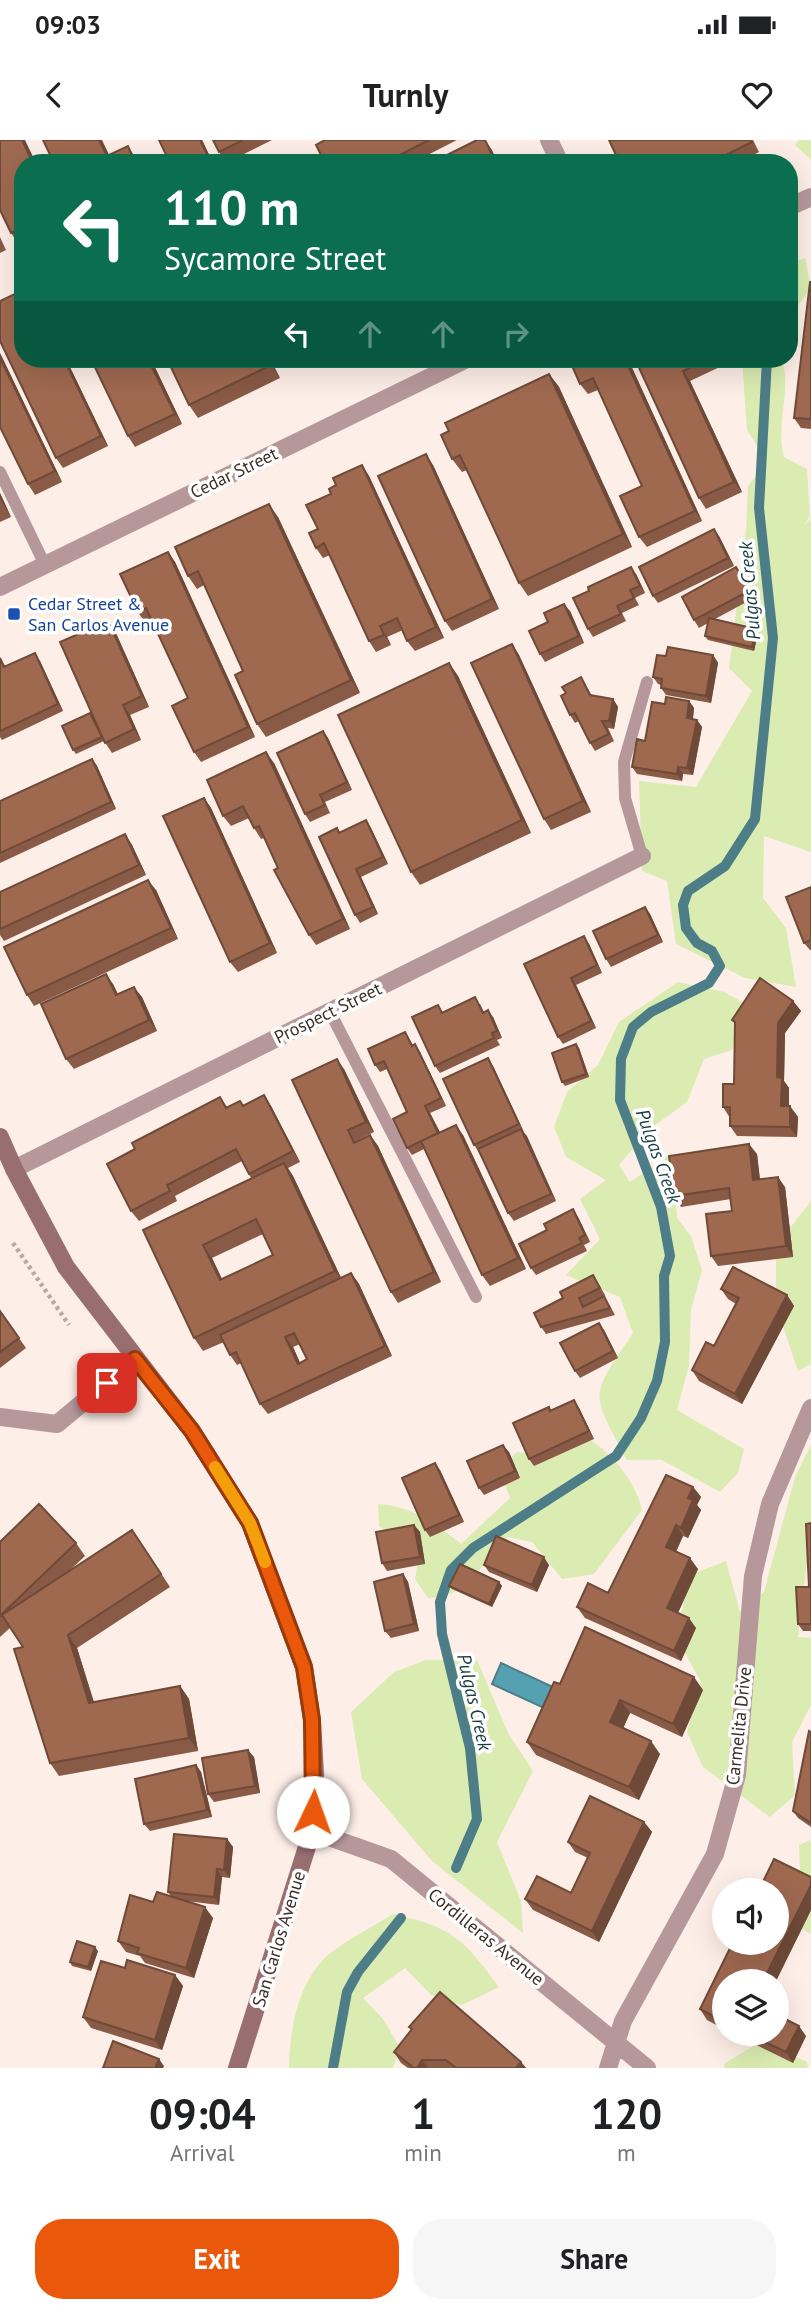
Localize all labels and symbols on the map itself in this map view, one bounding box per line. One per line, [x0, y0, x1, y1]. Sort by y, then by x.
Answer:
street label: Cedar Street [186, 442, 281, 504]
water label: Pulgas Creek [733, 539, 765, 641]
place label: Cedar Street & San Carlos Avenue [28, 592, 169, 636]
marker: Cedar Street & San Carlos Avenue [6, 606, 22, 622]
street label: Prospect Street [270, 977, 385, 1048]
water label: Pulgas Creek [631, 1106, 688, 1208]
pin [77, 1353, 137, 1413]
water label: Pulgas Creek [452, 1651, 498, 1754]
street label: Carmelita Drive [721, 1666, 756, 1786]
position arrow [276, 1775, 350, 1849]
street label: San Carlos Avenue [247, 1868, 310, 2010]
street label: Cordilleras Avenue [424, 1883, 549, 1990]

